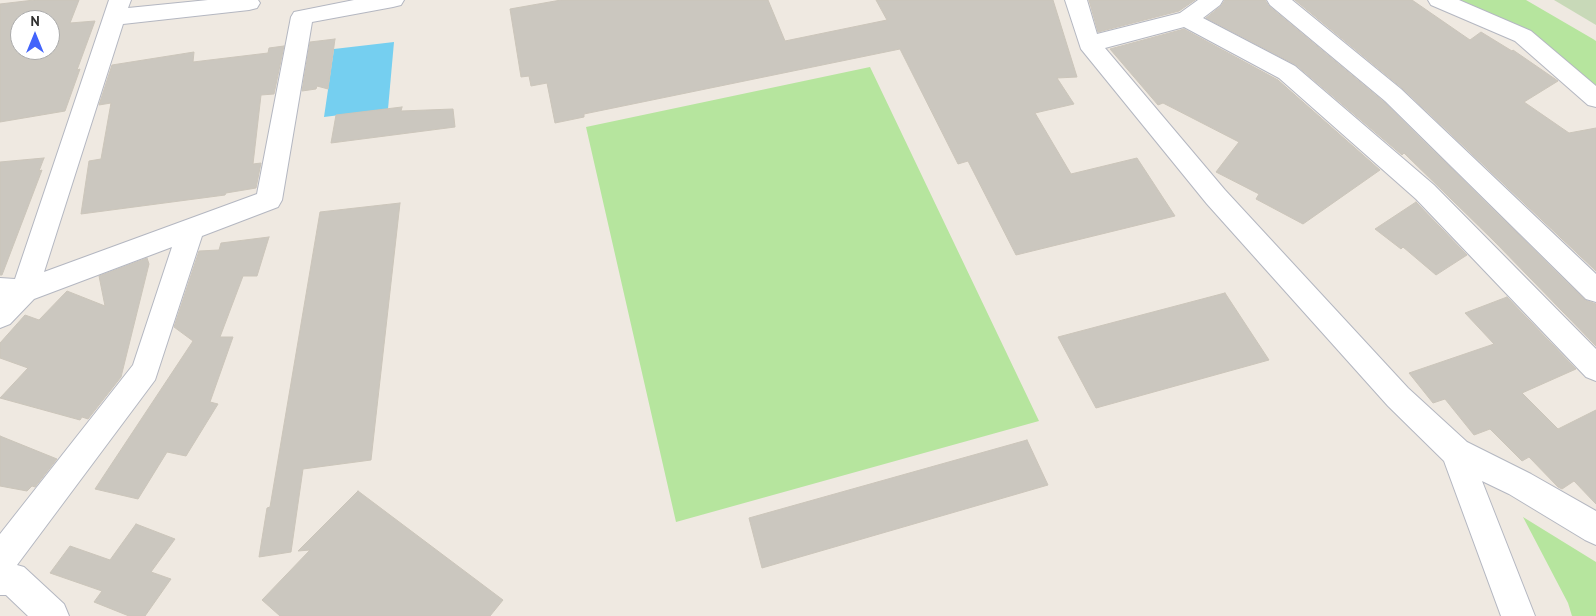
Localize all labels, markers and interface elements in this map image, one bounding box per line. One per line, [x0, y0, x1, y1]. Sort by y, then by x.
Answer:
north arrow [10, 10, 60, 60]
text: N [30, 12, 40, 30]

